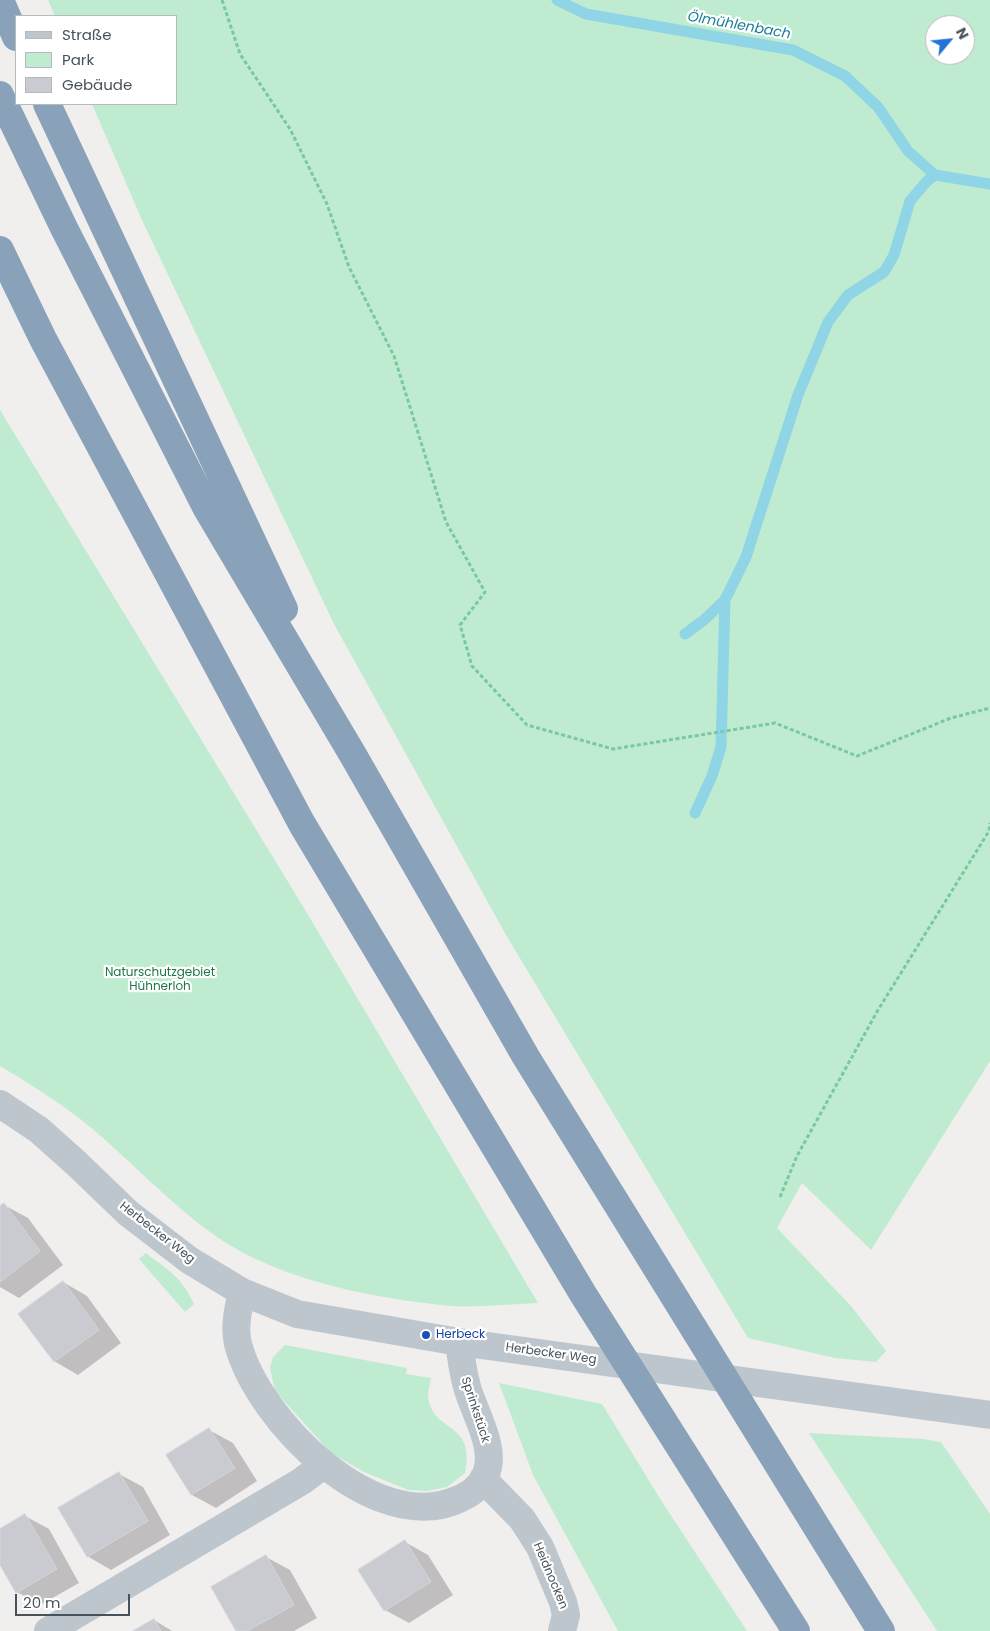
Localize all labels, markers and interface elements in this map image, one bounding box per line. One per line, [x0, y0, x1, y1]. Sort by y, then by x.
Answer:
water label: Ölmühlenbach [686, 9, 792, 43]
legend [15, 15, 178, 105]
north arrow [925, 15, 975, 65]
text: Straße [62, 24, 112, 45]
text: N [951, 24, 974, 43]
text: Park [62, 49, 94, 70]
text: Gebäude [62, 74, 132, 95]
park label: Naturschutzgebiet Hühnerloh [105, 966, 215, 994]
street label: Herbecker Weg [116, 1199, 198, 1267]
place label: Herbeck [436, 1328, 485, 1342]
marker: Herbeck [420, 1329, 432, 1341]
street label: Herbecker Weg [505, 1340, 597, 1368]
street label: Sprinkstück [458, 1375, 492, 1445]
street label: Heidnocken [530, 1541, 570, 1611]
scale bar [18, 1584, 132, 1616]
text: 20 m [23, 1592, 61, 1613]

